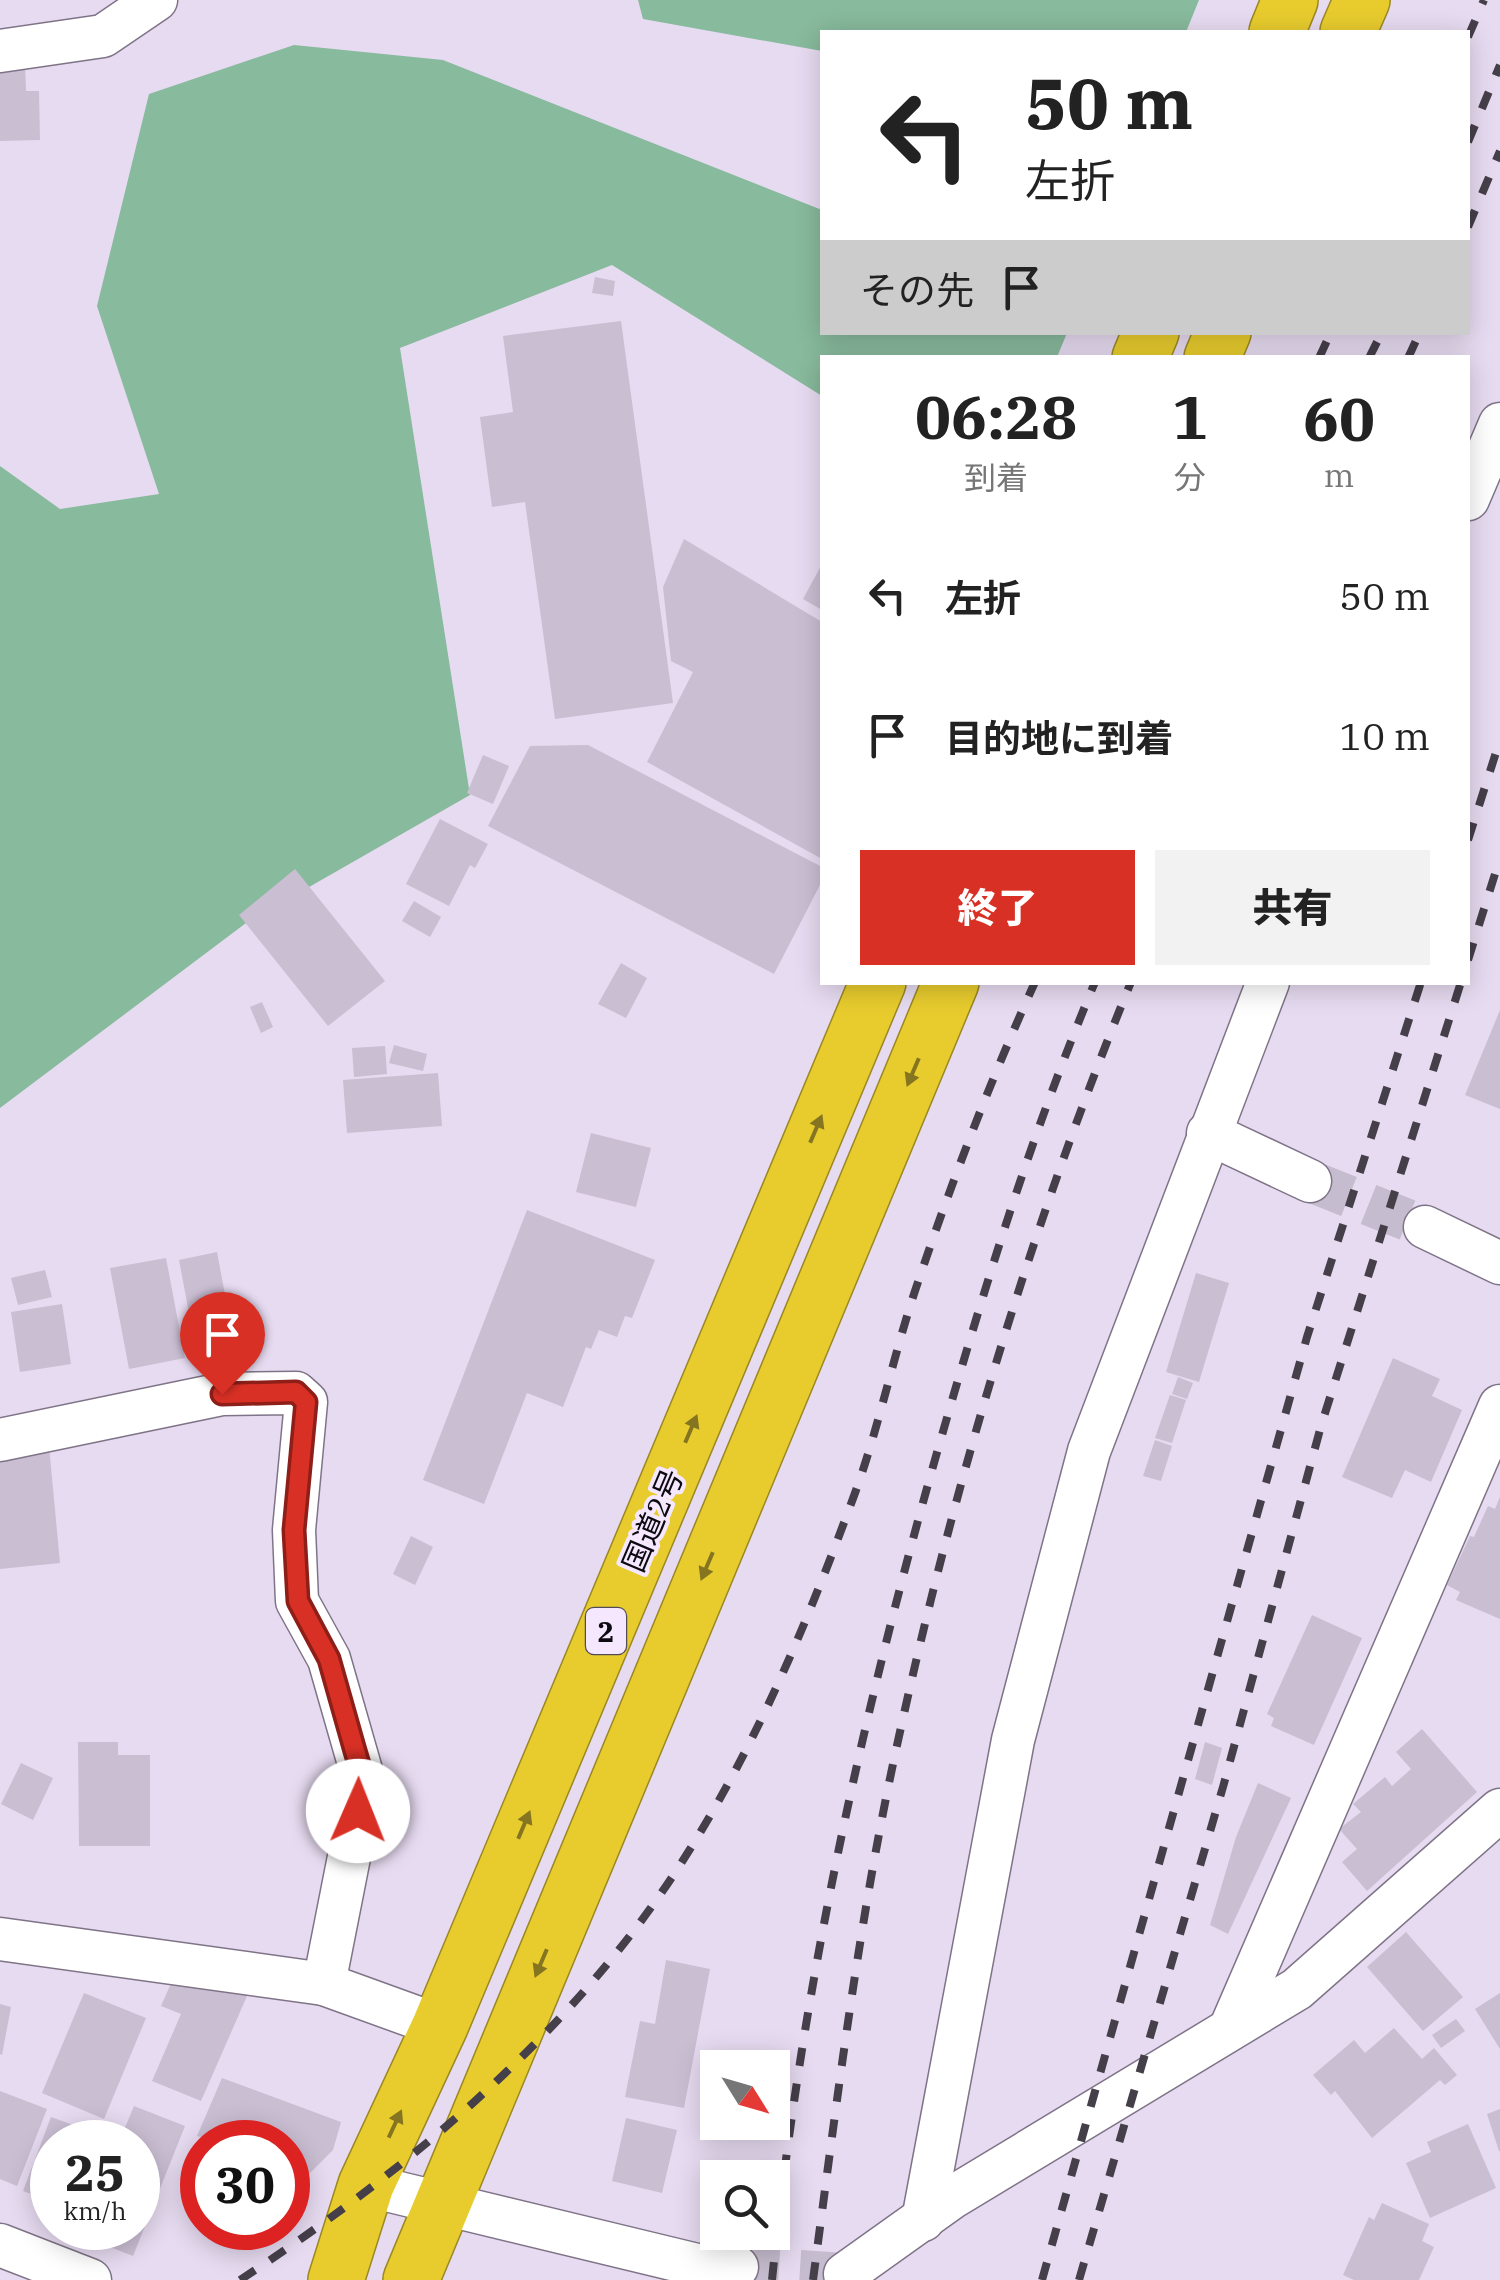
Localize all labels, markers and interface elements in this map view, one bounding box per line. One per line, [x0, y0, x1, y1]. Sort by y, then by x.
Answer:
text: 50 m [1025, 57, 1193, 148]
icon: left [860, 70, 990, 200]
text: 左折 [1025, 151, 1115, 209]
icon: arrive [994, 260, 1049, 315]
text: その先 [860, 265, 974, 314]
text: 06:28 [915, 377, 1077, 456]
text: 1 [1172, 377, 1208, 456]
text: 60 [1303, 379, 1375, 458]
text: m [1324, 454, 1354, 496]
text: 到着 [964, 456, 1028, 498]
text: 分 [1174, 456, 1206, 498]
icon: left [860, 568, 915, 623]
text: 50 m [1339, 571, 1430, 620]
text: 左折 [945, 573, 1021, 622]
icon: arrive [860, 708, 915, 763]
text: 10 m [1339, 711, 1430, 760]
text: 目的地に到着 [945, 713, 1173, 762]
button: 終了 [860, 850, 1135, 965]
button: 共有 [1155, 850, 1430, 965]
one-way arrow [905, 1058, 921, 1088]
one-way arrow [809, 1114, 825, 1144]
pin [180, 1292, 265, 1395]
icon: arrive [195, 1307, 250, 1362]
one-way arrow [683, 1414, 699, 1444]
street label: 国道2号 [613, 1463, 691, 1577]
one-way arrow [699, 1551, 715, 1581]
road number: 2 [586, 1608, 626, 1654]
position arrow [306, 1759, 410, 1863]
one-way arrow [516, 1811, 532, 1840]
one-way arrow [533, 1948, 549, 1978]
north arrow [700, 2050, 790, 2140]
map controls [700, 2050, 790, 2250]
one-way arrow [386, 2109, 403, 2138]
speed limit sign: 30 [180, 2120, 310, 2250]
text: 25 [65, 2140, 125, 2205]
button: search [700, 2160, 790, 2250]
text: km/h [63, 2194, 127, 2227]

